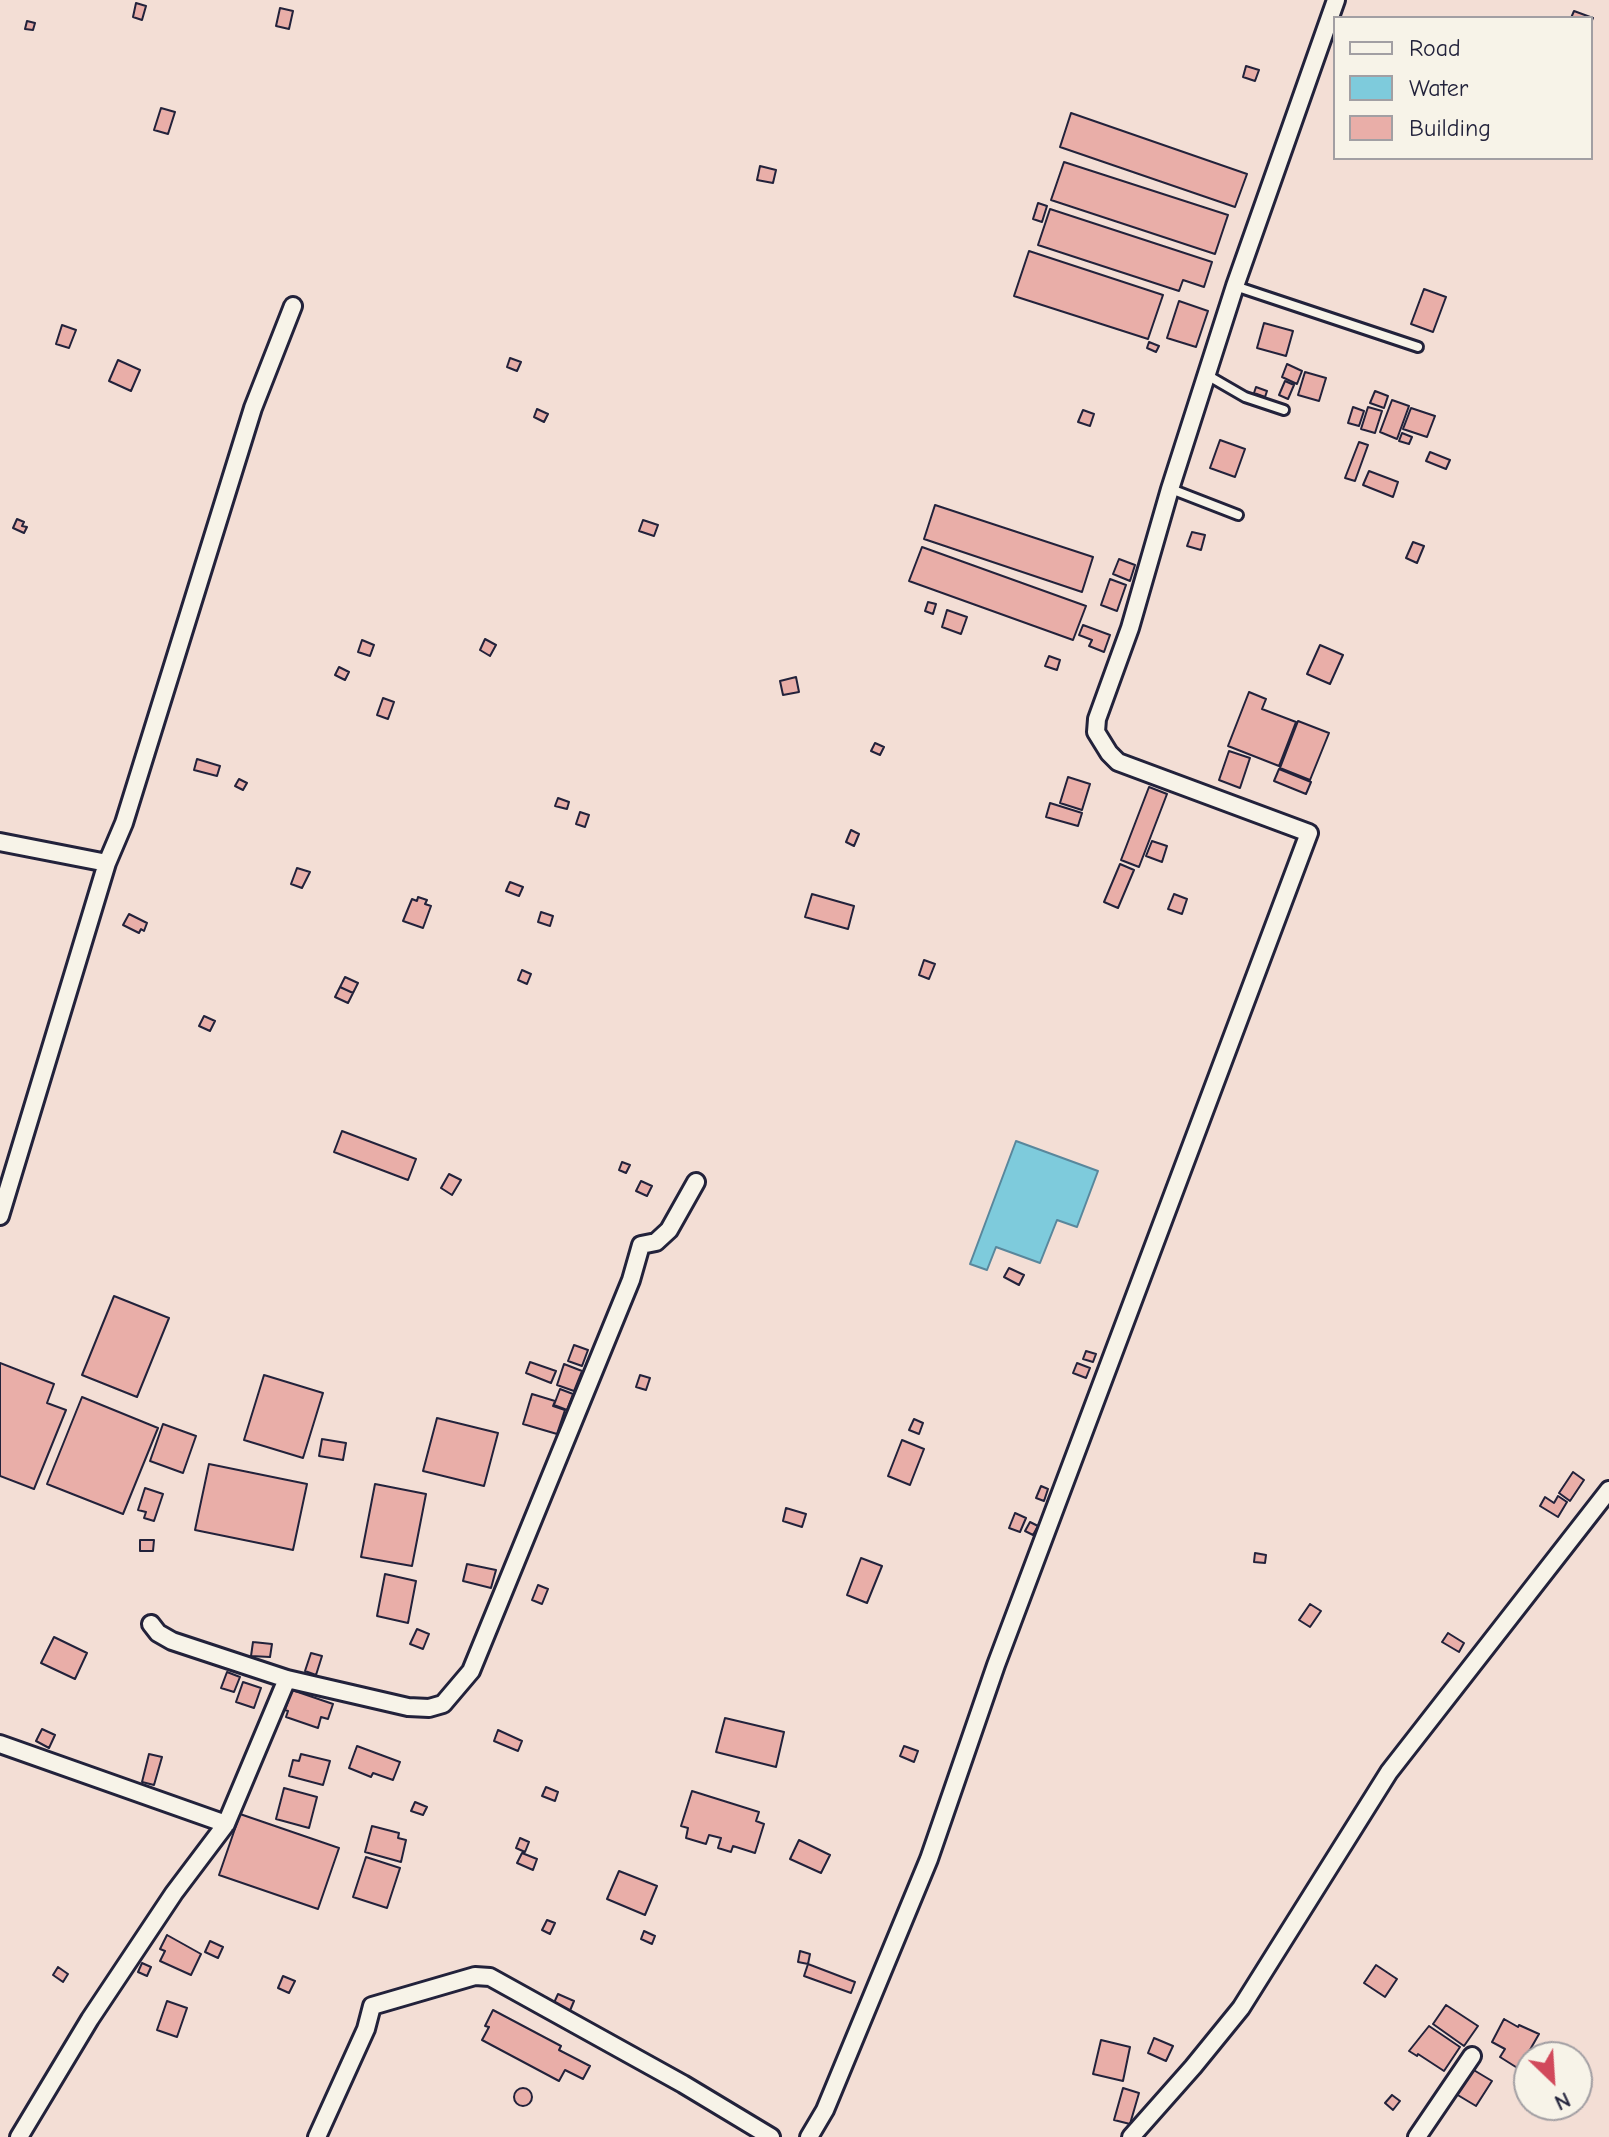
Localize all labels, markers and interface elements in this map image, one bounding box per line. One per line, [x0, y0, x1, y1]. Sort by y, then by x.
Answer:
legend [1333, 16, 1593, 160]
text: Road [1409, 34, 1461, 62]
text: Water [1409, 74, 1468, 102]
text: Building [1409, 114, 1491, 142]
north arrow [1513, 2041, 1593, 2121]
text: N [1550, 2086, 1574, 2116]

